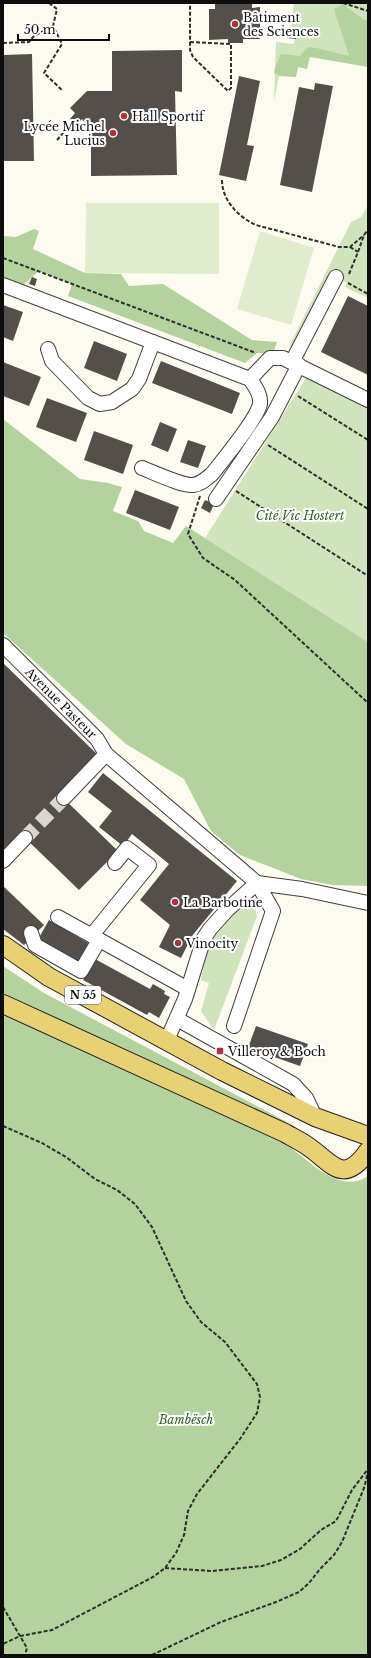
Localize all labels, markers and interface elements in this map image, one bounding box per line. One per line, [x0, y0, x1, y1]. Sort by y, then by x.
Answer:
place label: Bâtiment des Sciences [243, 10, 319, 39]
scale bar [18, 16, 109, 42]
marker: Bâtiment des Sciences [230, 19, 240, 29]
text: 50 m [24, 22, 56, 37]
place label: Hall Sportif [132, 109, 206, 124]
marker: Hall Sportif [119, 111, 129, 121]
place label: Lycée Michel Lucius [23, 119, 105, 148]
marker: Lycée Michel Lucius [108, 128, 118, 138]
park label: Cité Vic Hostert [256, 508, 345, 523]
street label: Avenue Pasteur [22, 664, 100, 742]
place label: La Barbotine [183, 895, 263, 910]
marker: La Barbotine [170, 897, 180, 907]
place label: Vinocity [185, 936, 239, 951]
marker: Vinocity [173, 938, 183, 948]
road number: N 55 [65, 986, 101, 1004]
place label: Villeroy & Boch [227, 1044, 326, 1059]
marker: Villeroy & Boch [215, 1046, 225, 1056]
park label: Bambësch [158, 1412, 213, 1427]

